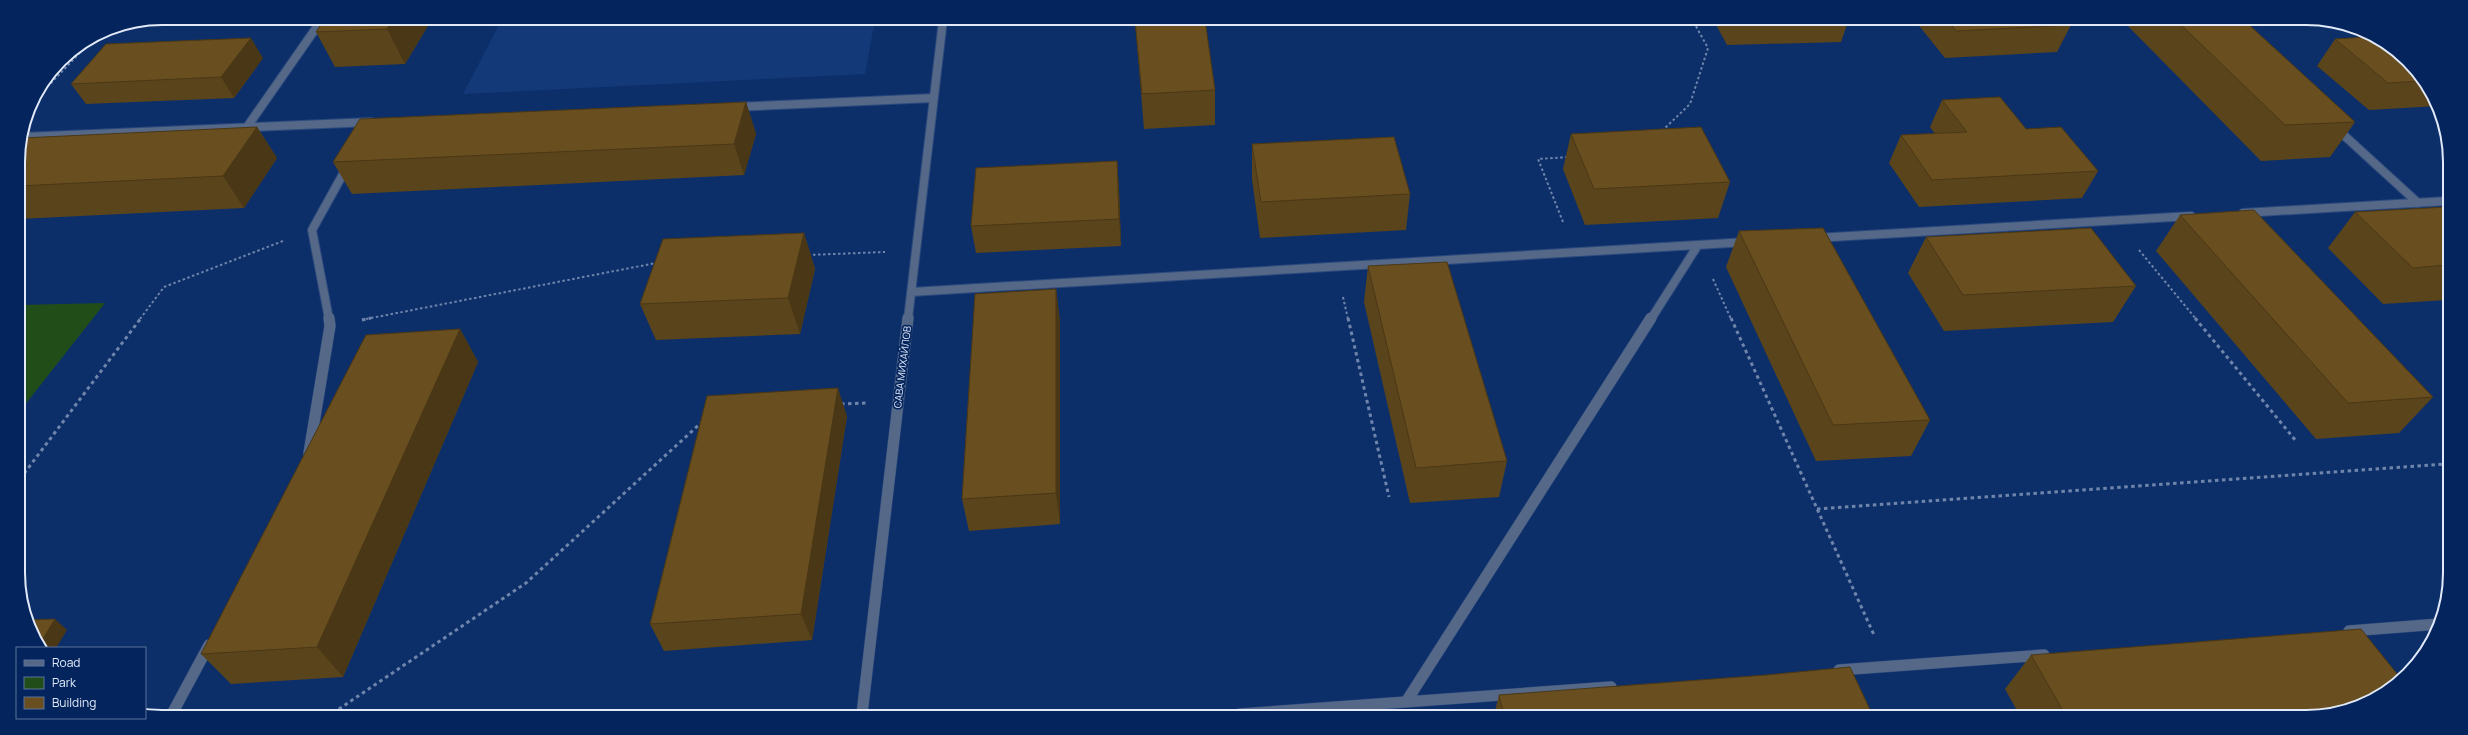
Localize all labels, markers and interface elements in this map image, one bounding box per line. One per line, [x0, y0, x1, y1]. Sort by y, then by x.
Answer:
street label: САВА МИХАЙЛОВ [890, 325, 914, 409]
legend [16, 647, 146, 719]
text: Road [52, 654, 80, 671]
text: Park [52, 674, 77, 691]
text: Building [52, 694, 96, 711]

